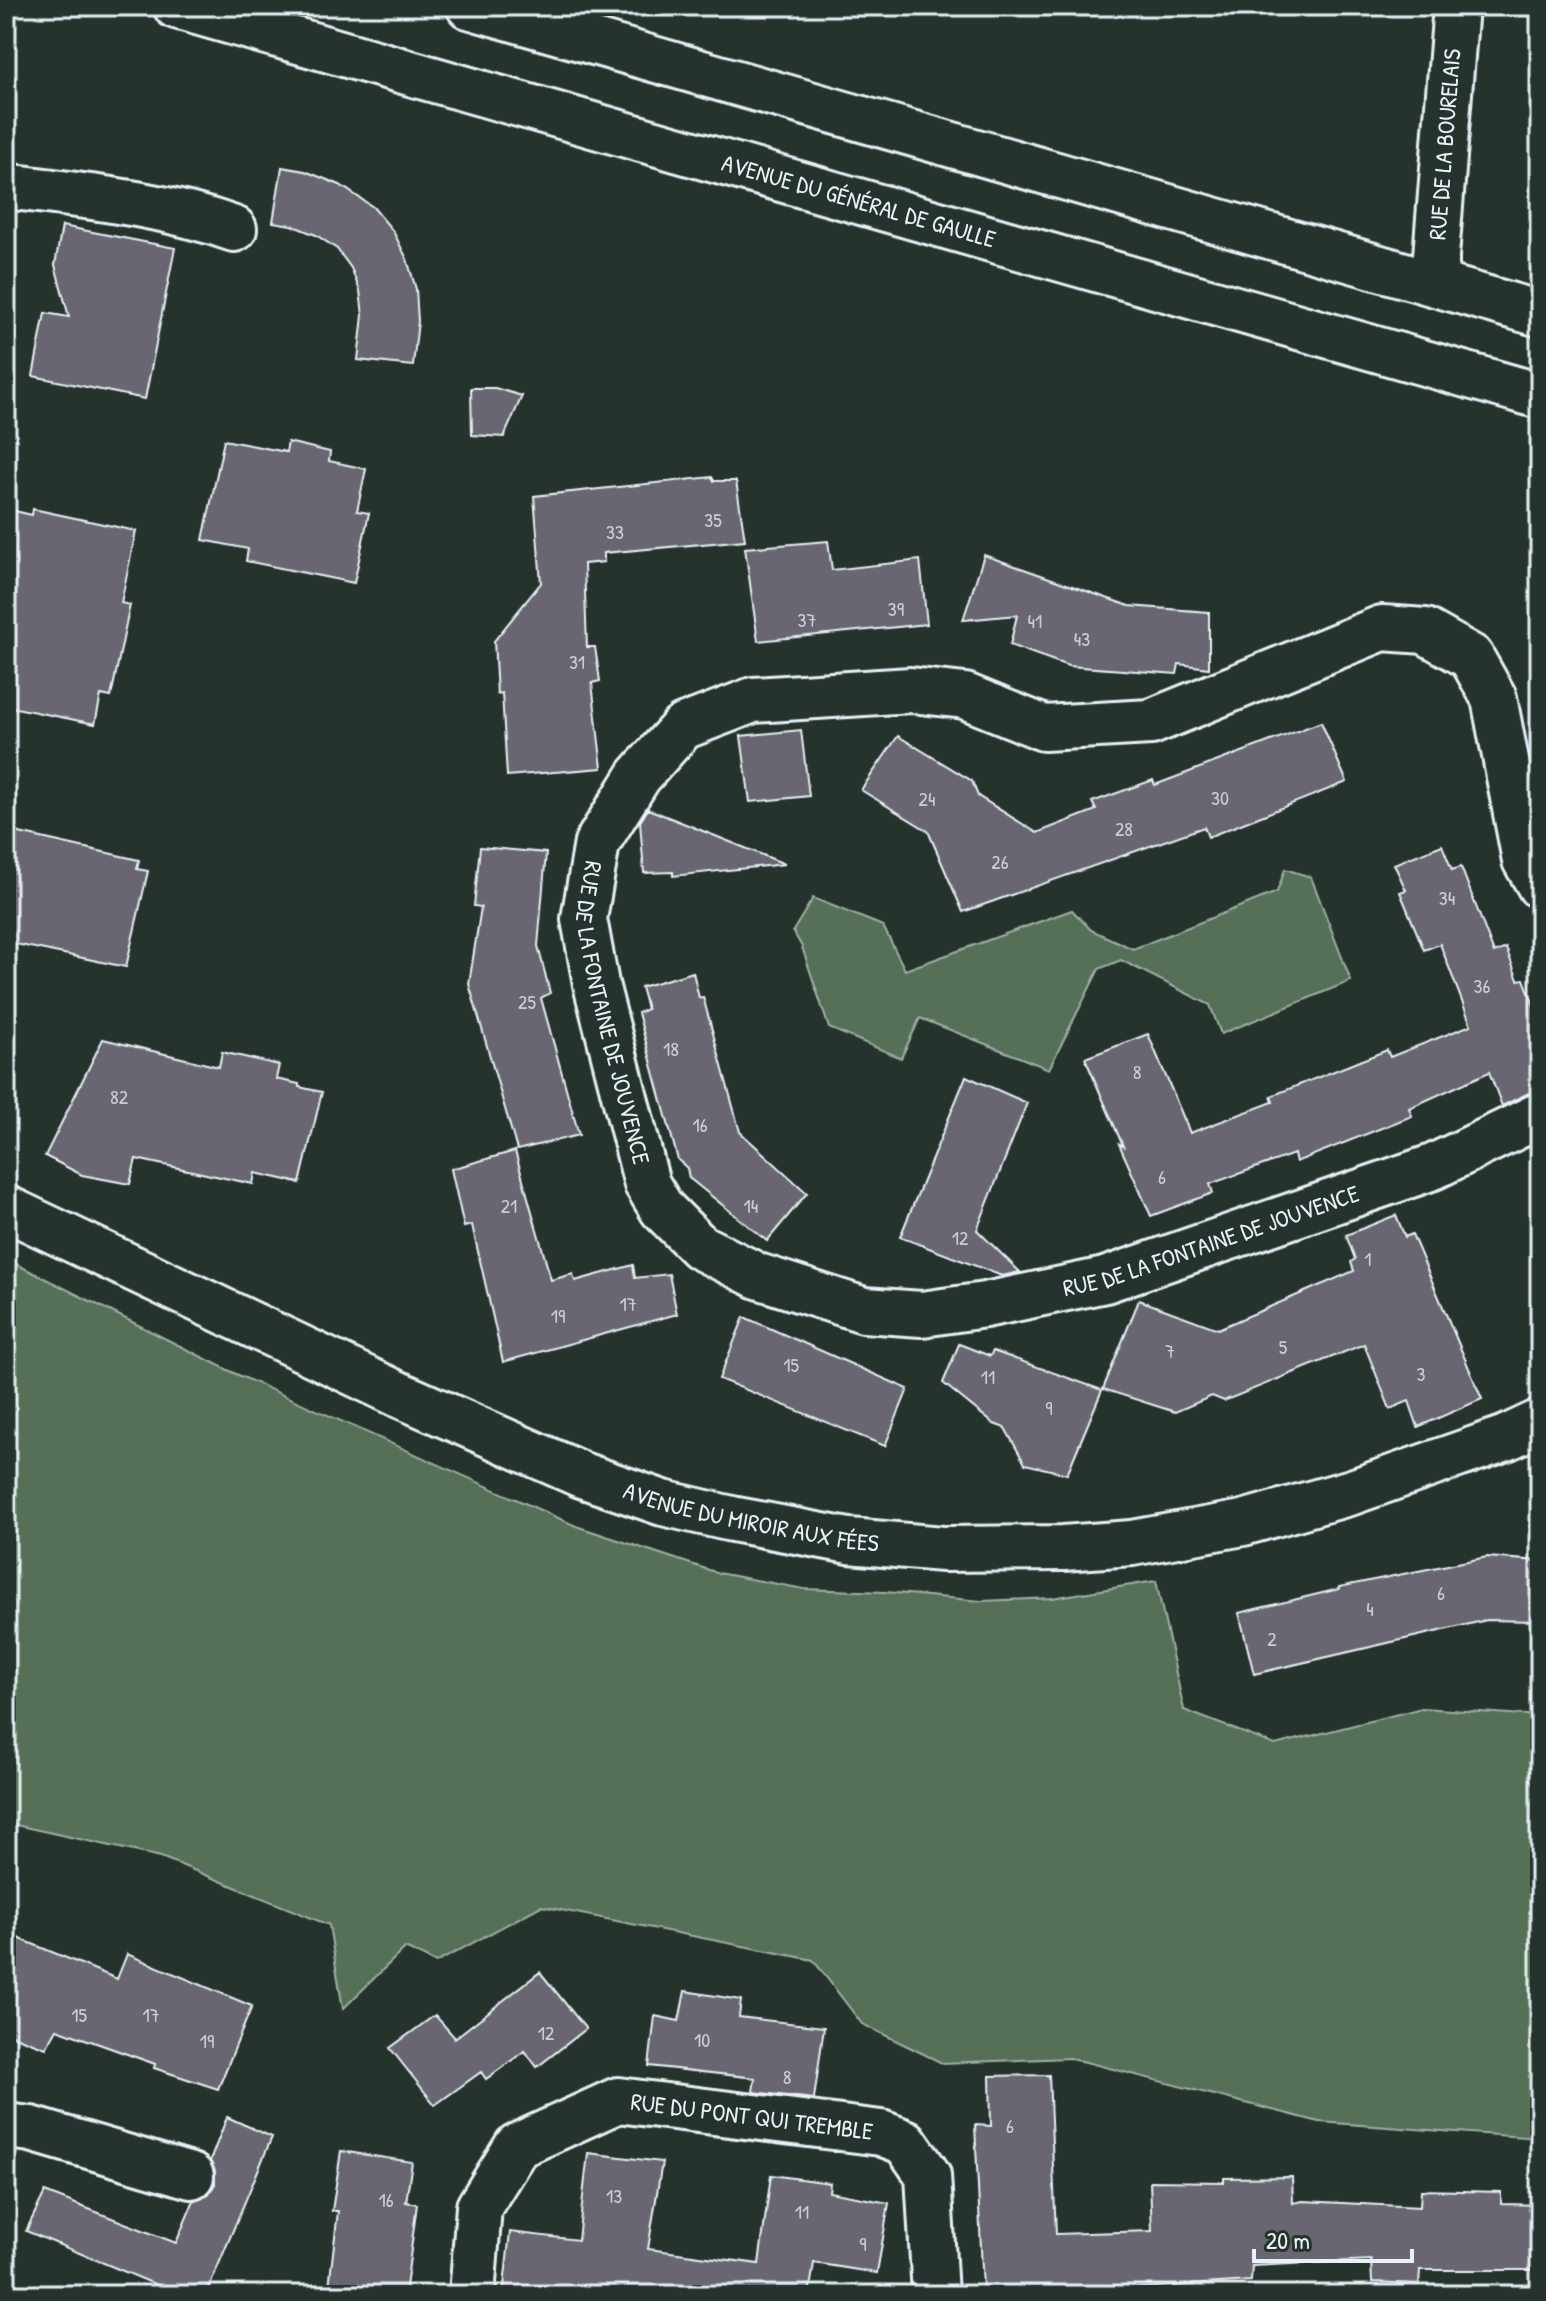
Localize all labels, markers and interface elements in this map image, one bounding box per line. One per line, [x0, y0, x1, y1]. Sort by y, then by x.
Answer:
street label: RUE DE LA BOURELAIS [1420, 48, 1468, 241]
street label: AVENUE DU GÉNÉRAL DE GAULLE [718, 146, 1000, 255]
house number: 35 [704, 506, 722, 533]
house number: 33 [606, 518, 624, 545]
house number: 39 [888, 595, 904, 622]
house number: 37 [798, 606, 817, 633]
house number: 41 [1028, 607, 1042, 634]
house number: 43 [1074, 625, 1090, 652]
house number: 31 [569, 648, 585, 675]
house number: 30 [1211, 784, 1229, 811]
house number: 24 [919, 785, 935, 812]
house number: 28 [1115, 815, 1133, 842]
house number: 26 [991, 848, 1009, 875]
street label: RUE DE LA FONTAINE DE JOUVENCE [569, 859, 658, 1168]
house number: 34 [1439, 884, 1455, 911]
house number: 36 [1474, 972, 1490, 999]
house number: 25 [518, 988, 536, 1015]
house number: 18 [663, 1035, 679, 1062]
house number: 8 [1133, 1058, 1141, 1085]
house number: 82 [110, 1083, 129, 1110]
house number: 16 [692, 1111, 708, 1138]
house number: 6 [1158, 1163, 1166, 1190]
street label: RUE DE LA FONTAINE DE JOUVENCE [1060, 1177, 1363, 1303]
house number: 21 [501, 1192, 517, 1219]
house number: 14 [744, 1192, 758, 1219]
house number: 12 [952, 1224, 969, 1251]
house number: 1 [1364, 1245, 1372, 1272]
house number: 17 [619, 1290, 637, 1317]
house number: 19 [551, 1302, 565, 1329]
house number: 5 [1279, 1333, 1288, 1360]
house number: 7 [1165, 1337, 1175, 1364]
house number: 15 [783, 1351, 799, 1378]
house number: 3 [1417, 1360, 1426, 1387]
house number: 11 [981, 1363, 995, 1390]
house number: 9 [1045, 1394, 1053, 1421]
street label: AVENUE DU MIROIR AUX FÉES [619, 1474, 880, 1558]
house number: 6 [1437, 1579, 1445, 1606]
house number: 4 [1366, 1595, 1374, 1622]
house number: 2 [1267, 1625, 1277, 1652]
house number: 15 [71, 2001, 87, 2028]
house number: 17 [142, 2001, 160, 2028]
house number: 12 [538, 2019, 555, 2046]
house number: 10 [694, 2026, 710, 2053]
house number: 19 [200, 2027, 214, 2054]
house number: 8 [783, 2063, 791, 2090]
street label: RUE DU PONT QUI TREMBLE [629, 2085, 875, 2147]
house number: 6 [1006, 2112, 1014, 2139]
house number: 13 [606, 2182, 622, 2209]
house number: 16 [378, 2186, 394, 2213]
house number: 11 [795, 2198, 809, 2225]
scale bar [1254, 2213, 1412, 2263]
text: 20 m [1266, 2224, 1310, 2256]
house number: 9 [859, 2230, 867, 2257]

